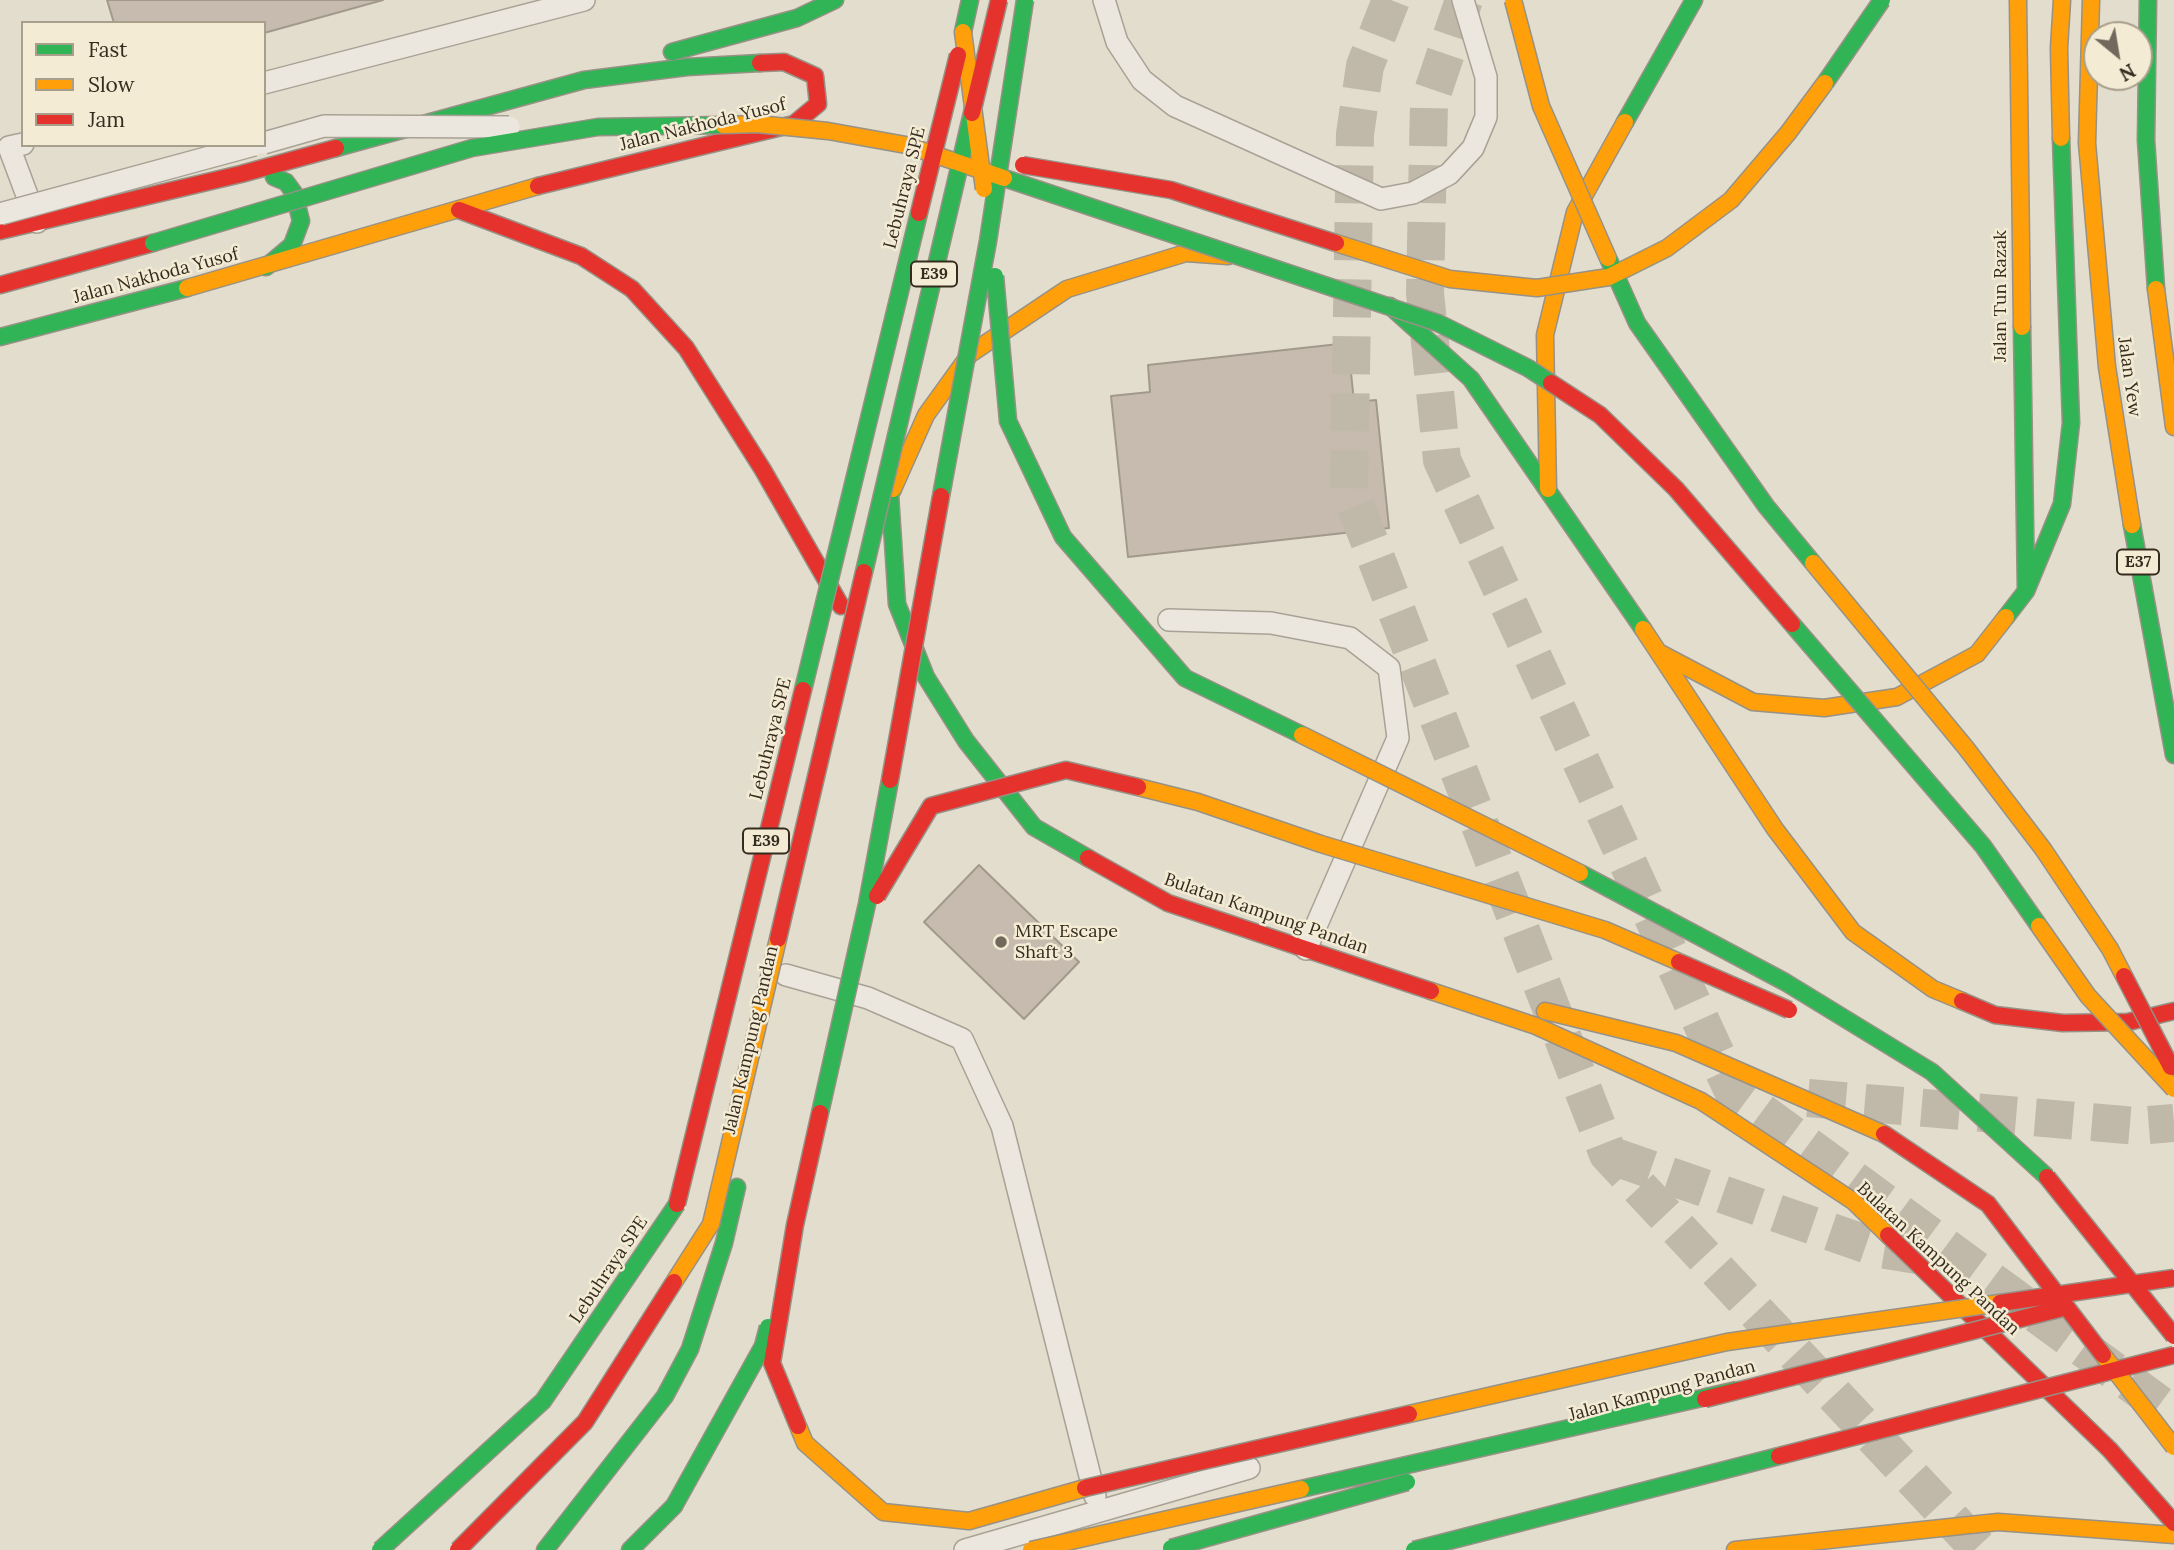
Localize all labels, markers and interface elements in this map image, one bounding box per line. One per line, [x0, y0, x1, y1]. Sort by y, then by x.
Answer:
legend [21, 21, 266, 147]
north arrow [2083, 21, 2153, 91]
text: Fast [88, 36, 127, 63]
text: N [2115, 58, 2140, 87]
text: Slow [88, 71, 135, 98]
street label: Jalan Nakhoda Yusof [618, 94, 788, 156]
text: Jam [88, 106, 125, 133]
street label: Lebuhraya SPE [879, 125, 931, 251]
street label: Jalan Tun Razak [1990, 230, 2012, 362]
street label: Jalan Nakhoda Yusof [71, 244, 241, 308]
road number: E39 [911, 262, 957, 286]
street label: Jalan Yew [2113, 336, 2145, 418]
road number: E37 [2117, 550, 2159, 575]
street label: Lebuhraya SPE [745, 676, 797, 802]
road number: E39 [743, 828, 789, 854]
street label: Bulatan Kampung Pandan [1161, 869, 1371, 959]
place label: MRT Escape Shaft 3 [1015, 921, 1118, 964]
marker: MRT Escape Shaft 3 [993, 934, 1009, 950]
street label: Jalan Kampung Pandan [719, 944, 783, 1136]
street label: Bulatan Kampung Pandan [1852, 1178, 2024, 1340]
street label: Lebuhraya SPE [565, 1212, 653, 1328]
street label: Jalan Kampung Pandan [1566, 1356, 1758, 1426]

